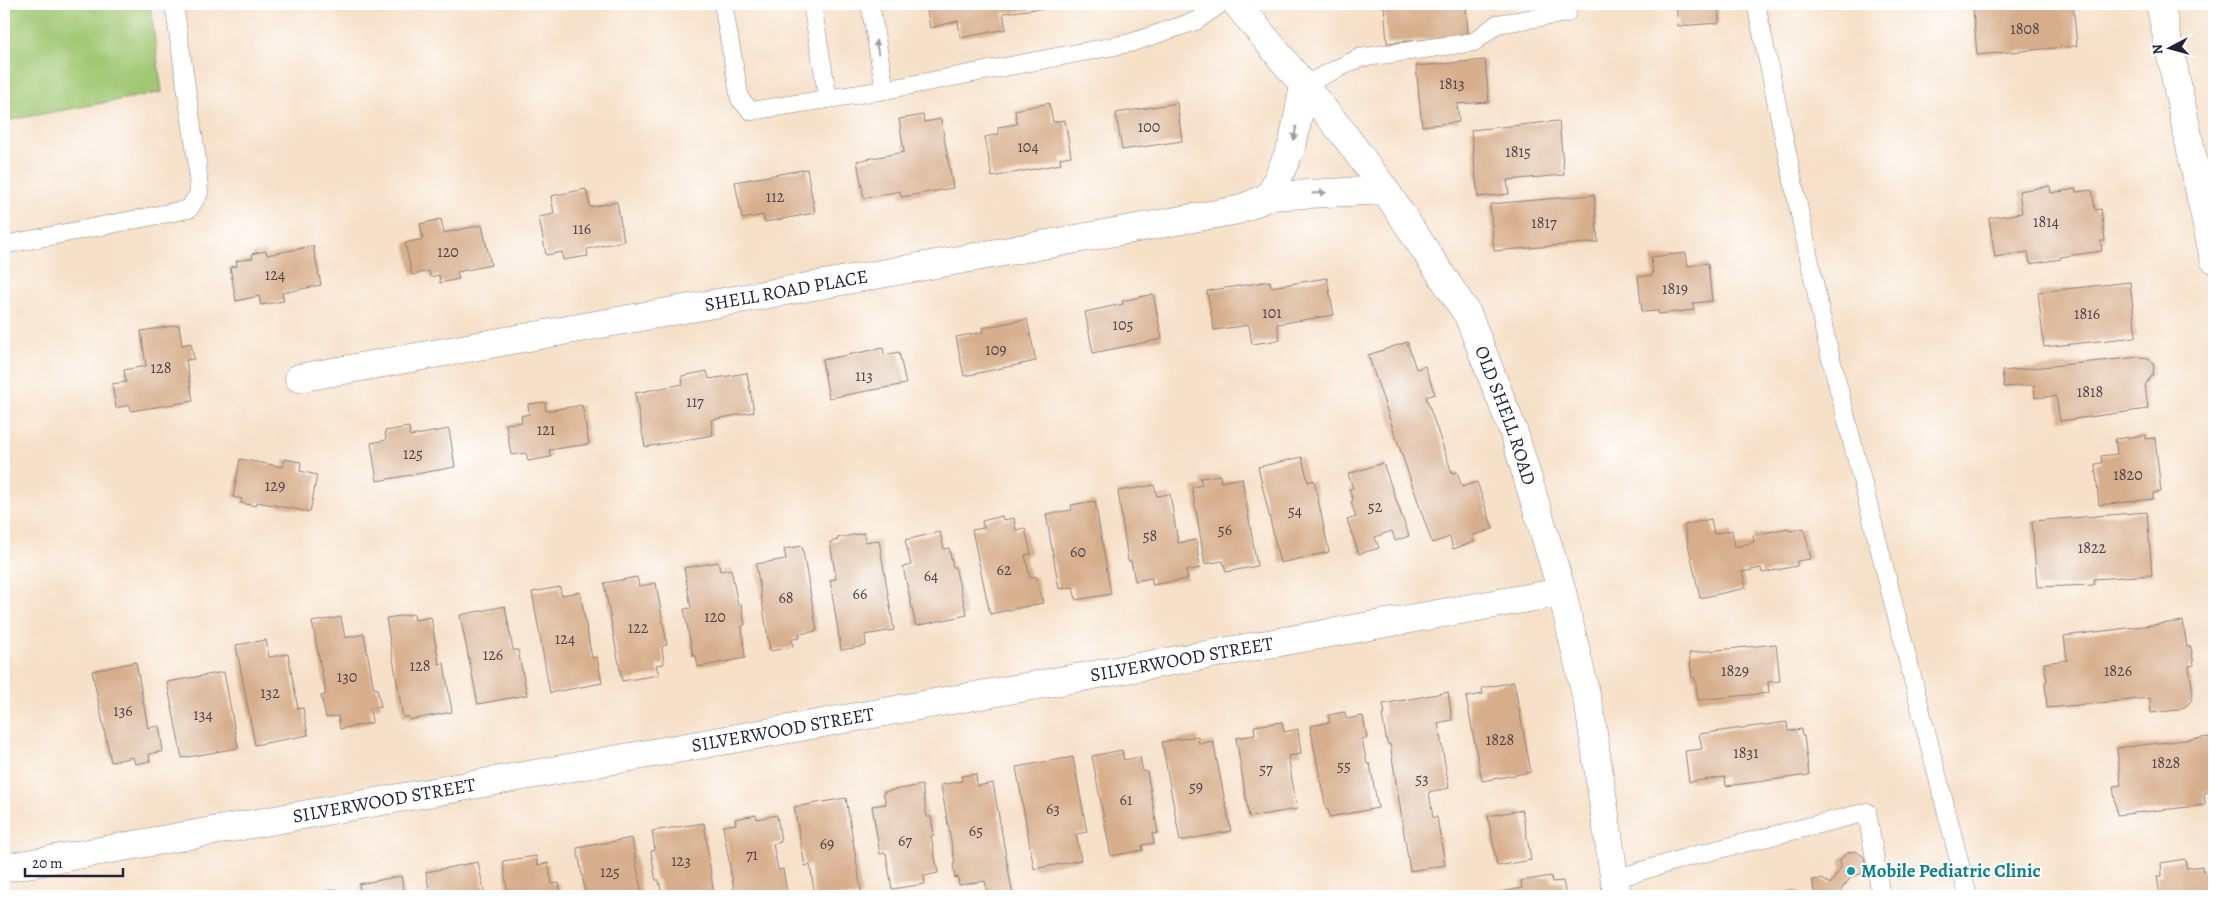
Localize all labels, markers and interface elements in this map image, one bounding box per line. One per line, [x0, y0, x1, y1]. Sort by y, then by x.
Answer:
house number: 1808 [2010, 18, 2040, 40]
north arrow [2146, 22, 2196, 72]
one-way arrow [873, 38, 881, 54]
text: N [2148, 43, 2168, 55]
house number: 1813 [1439, 73, 1465, 95]
house number: 100 [1138, 116, 1160, 138]
one-way arrow [1291, 126, 1299, 142]
house number: 104 [1017, 136, 1039, 158]
house number: 1815 [1505, 141, 1531, 163]
house number: 112 [766, 186, 785, 208]
one-way arrow [1311, 189, 1327, 197]
house number: 1814 [2033, 211, 2059, 233]
house number: 1817 [1531, 212, 1557, 234]
house number: 116 [573, 218, 591, 240]
house number: 120 [437, 241, 459, 263]
street label: SHELL ROAD PLACE [702, 263, 870, 318]
house number: 124 [265, 264, 285, 286]
house number: 1819 [1662, 278, 1688, 300]
house number: 101 [1262, 302, 1282, 324]
house number: 1816 [2074, 303, 2100, 325]
house number: 105 [1113, 314, 1134, 336]
house number: 109 [985, 339, 1007, 361]
street label: OLD SHELL ROAD [1468, 342, 1542, 488]
house number: 128 [151, 357, 171, 379]
house number: 113 [855, 365, 873, 387]
house number: 1818 [2077, 381, 2103, 403]
house number: 117 [686, 391, 704, 413]
house number: 121 [537, 419, 556, 441]
house number: 125 [403, 443, 423, 465]
house number: 1820 [2113, 464, 2143, 486]
house number: 129 [265, 475, 285, 497]
house number: 52 [1368, 496, 1383, 518]
house number: 54 [1288, 500, 1302, 522]
house number: 56 [1218, 519, 1232, 541]
house number: 58 [1143, 525, 1157, 547]
house number: 1822 [2078, 537, 2107, 559]
house number: 60 [1070, 541, 1086, 563]
house number: 62 [997, 559, 1012, 581]
house number: 64 [924, 565, 938, 587]
house number: 66 [853, 583, 867, 605]
house number: 68 [778, 587, 794, 609]
house number: 120 [704, 606, 726, 628]
house number: 122 [628, 617, 649, 639]
house number: 124 [555, 628, 575, 650]
street label: SILVERWOOD STREET [1088, 630, 1276, 688]
house number: 126 [483, 644, 503, 666]
house number: 128 [410, 655, 430, 677]
house number: 1829 [1721, 660, 1749, 682]
house number: 1826 [2104, 660, 2132, 682]
house number: 130 [337, 666, 357, 688]
house number: 132 [260, 682, 280, 704]
house number: 136 [113, 700, 133, 722]
street label: SILVERWOOD STREET [689, 701, 877, 759]
house number: 134 [193, 704, 213, 726]
house number: 1828 [1486, 729, 1514, 751]
house number: 1831 [1733, 742, 1759, 764]
house number: 1828 [2152, 752, 2180, 774]
house number: 55 [1337, 755, 1351, 777]
house number: 57 [1259, 758, 1273, 780]
house number: 53 [1415, 768, 1429, 790]
street label: SILVERWOOD STREET [291, 772, 478, 830]
house number: 59 [1189, 776, 1203, 798]
house number: 61 [1120, 789, 1133, 811]
house number: 63 [1046, 798, 1060, 820]
house number: 65 [969, 820, 983, 842]
house number: 67 [898, 830, 912, 852]
house number: 69 [820, 833, 834, 855]
house number: 71 [746, 844, 759, 866]
scale bar [25, 845, 122, 877]
house number: 123 [671, 850, 691, 872]
text: 20 m [32, 853, 63, 873]
place label: Mobile Pediatric Clinic [1861, 858, 2041, 884]
house number: 125 [600, 861, 620, 883]
marker: Mobile Pediatric Clinic [1845, 865, 1857, 877]

